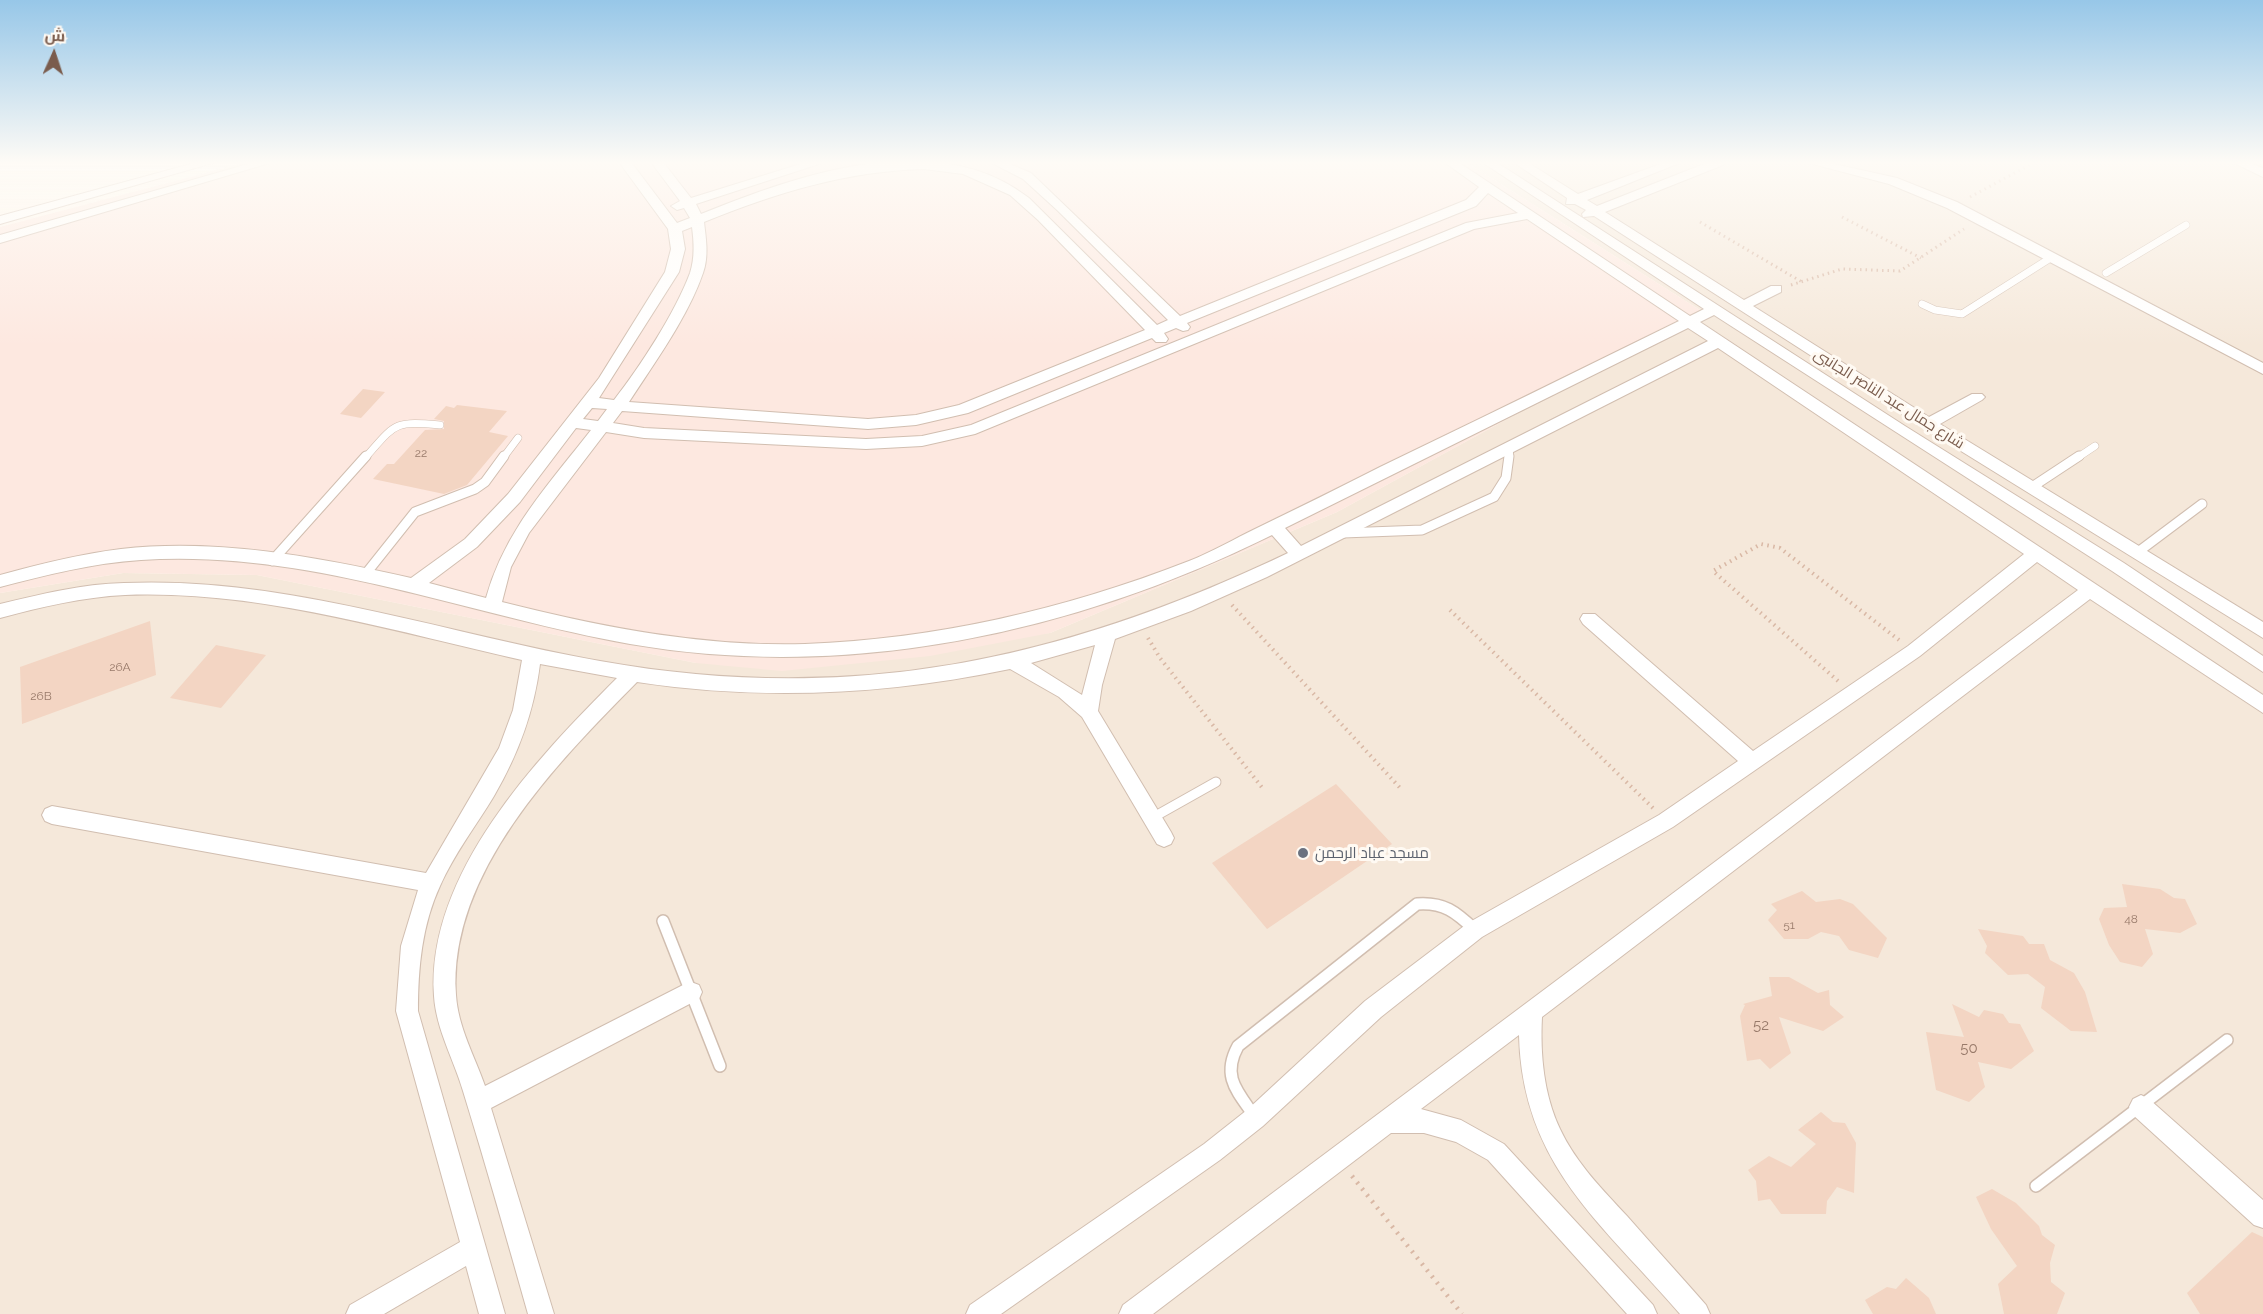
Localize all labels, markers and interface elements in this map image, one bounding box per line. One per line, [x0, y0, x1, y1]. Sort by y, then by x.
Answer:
north arrow [24, 24, 84, 84]
text: ش [44, 26, 66, 46]
street label: شارع جمال عبد الناصر الجانبى [1810, 345, 1968, 453]
house number: 22 [415, 446, 427, 460]
house number: 26A [109, 660, 131, 674]
house number: 26B [30, 689, 52, 703]
place label: مسجد عباد الرحمن [1315, 844, 1429, 862]
marker: مسجد عباد الرحمن [1296, 846, 1310, 860]
house number: 48 [2124, 912, 2138, 926]
house number: 51 [1783, 918, 1795, 932]
house number: 52 [1753, 1016, 1769, 1034]
house number: 50 [1960, 1039, 1978, 1057]

